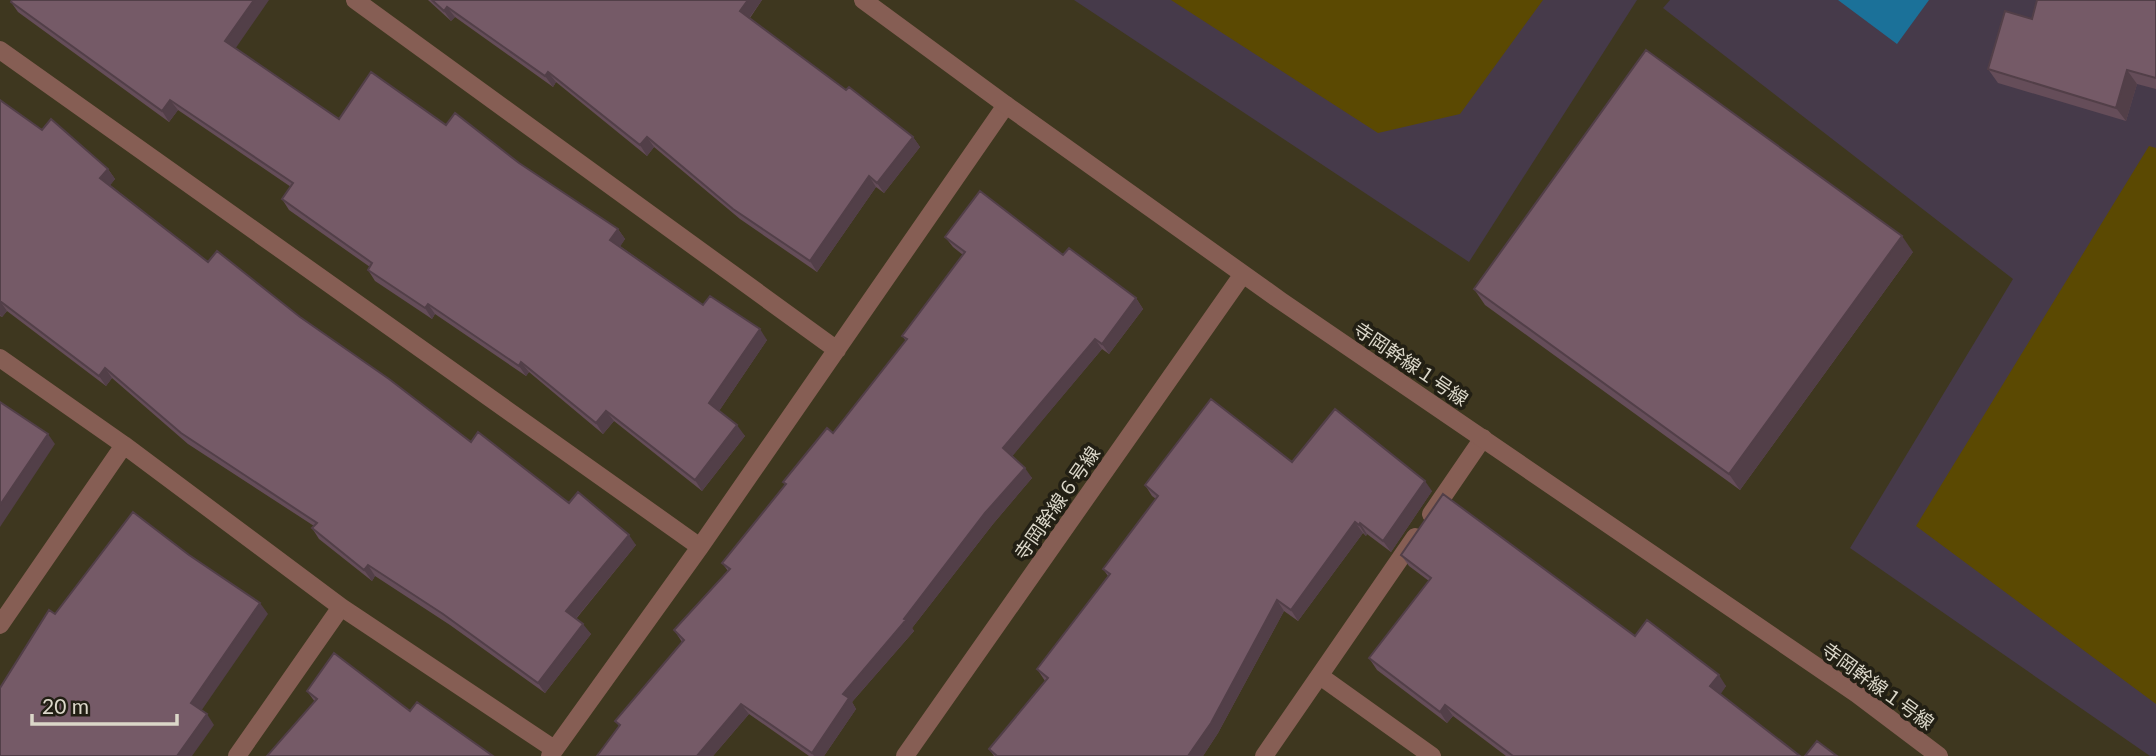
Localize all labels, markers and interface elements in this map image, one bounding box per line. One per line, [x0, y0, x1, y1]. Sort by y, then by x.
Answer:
street label: 寺岡幹線１号線 [1350, 317, 1473, 410]
street label: 寺岡幹線６号線 [1009, 442, 1104, 564]
street label: 寺岡幹線１号線 [1818, 637, 1939, 734]
scale bar [32, 682, 177, 726]
text: 20 m [42, 693, 89, 718]

